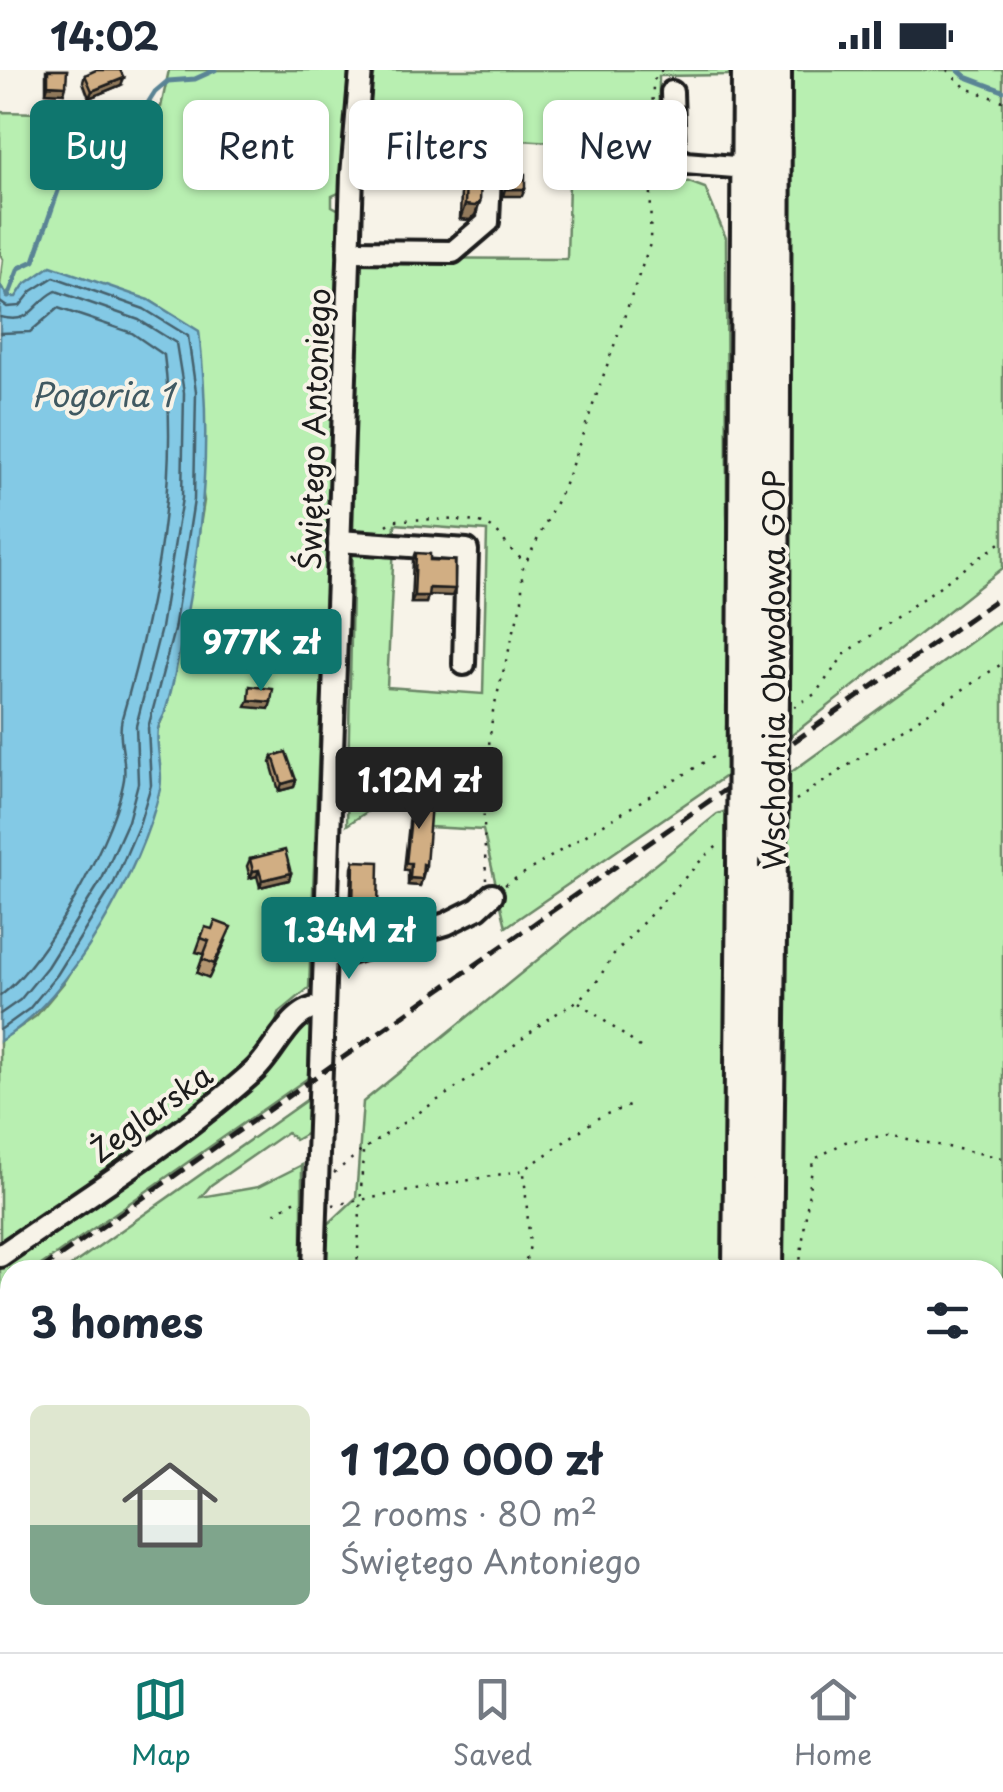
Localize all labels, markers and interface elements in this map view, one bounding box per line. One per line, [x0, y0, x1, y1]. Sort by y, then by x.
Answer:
text: 14:02 [50, 7, 159, 64]
chip: Buy [30, 100, 163, 190]
chip: Rent [183, 100, 329, 190]
chip: Filters [349, 100, 523, 190]
chip: New [543, 100, 687, 190]
street label: Świętego Antoniego [286, 287, 340, 571]
water label: Pogoria 1 [31, 370, 178, 418]
street label: Wschodnia Obwodowa GOP [750, 470, 795, 870]
pin: 977K zł [169, 609, 353, 694]
text: 977K zł [203, 617, 319, 665]
pin: 1.12M zł [316, 747, 522, 832]
text: 1.12M zł [358, 755, 480, 803]
pin: 1.34M zł [246, 897, 452, 982]
text: 1.34M zł [283, 905, 415, 953]
street label: Żeglarska [79, 1052, 221, 1172]
text: 3 homes [30, 1289, 203, 1352]
icon: filters [920, 1293, 975, 1348]
text: 1 120 000 zł [340, 1426, 601, 1489]
icon: home [110, 1445, 230, 1565]
text: 2 rooms · 80 m² [340, 1489, 597, 1537]
text: Świętego Antoniego [340, 1537, 641, 1585]
tab: Map [131, 1672, 191, 1775]
tab: Saved [453, 1672, 532, 1775]
tab: Home [794, 1672, 872, 1775]

